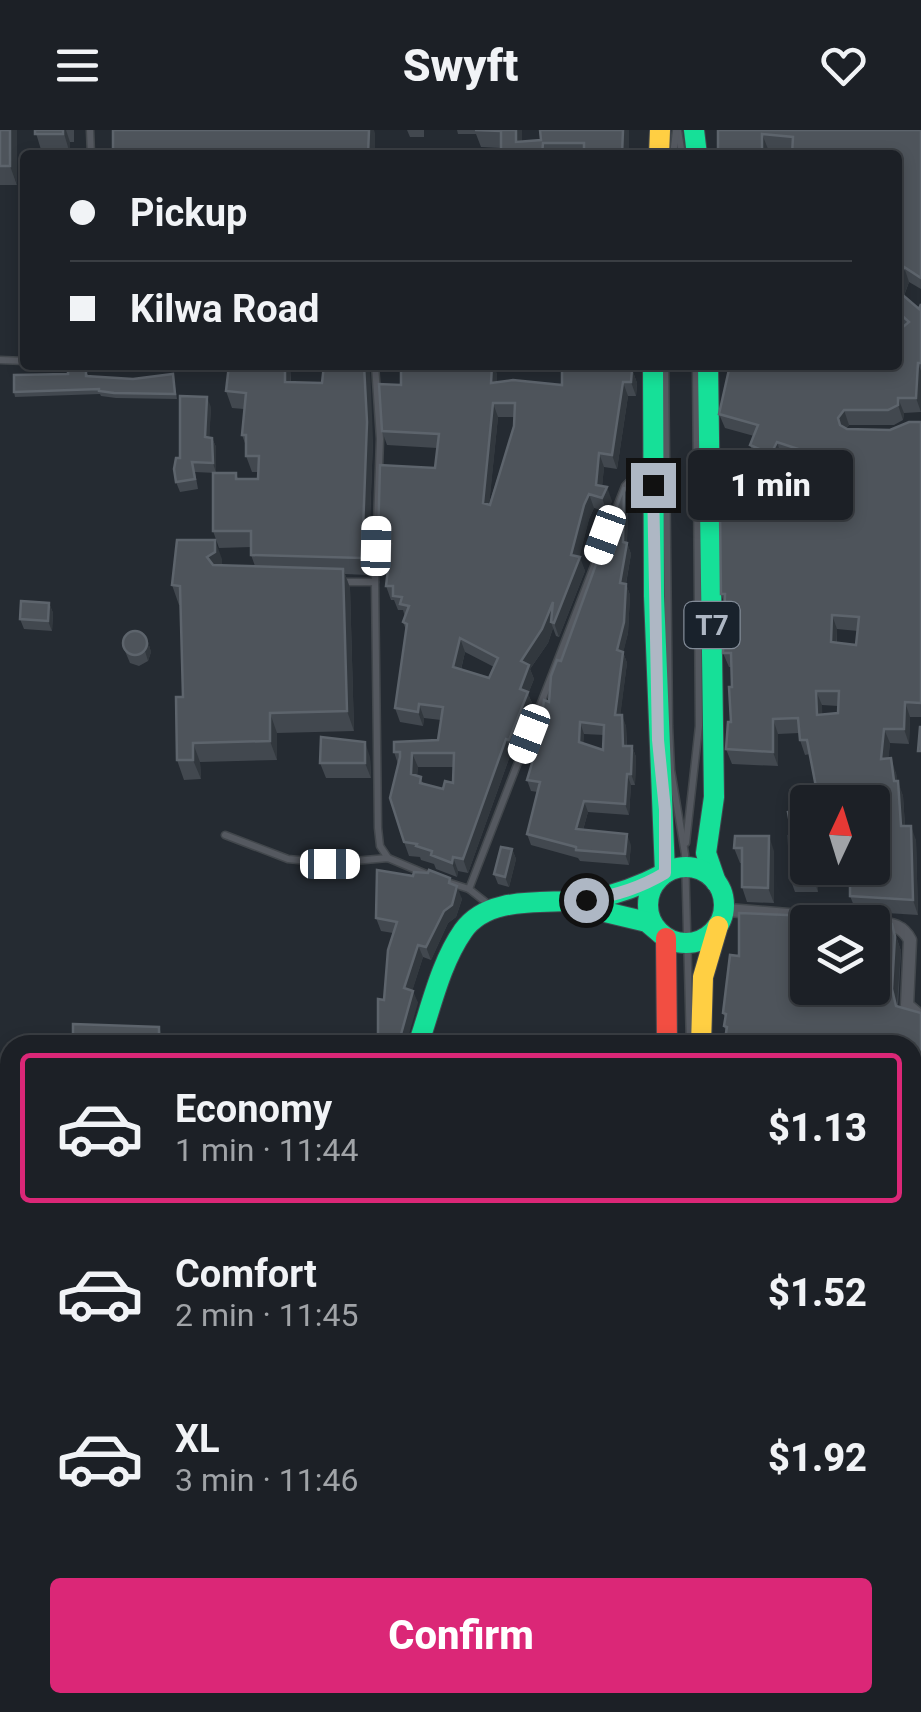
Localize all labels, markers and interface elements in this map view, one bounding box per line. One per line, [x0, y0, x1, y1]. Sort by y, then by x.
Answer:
icon: menu [50, 38, 105, 93]
icon: heart [816, 38, 871, 93]
text: Swyft [403, 39, 518, 92]
text: Pickup [130, 191, 247, 235]
text: Kilwa Road [130, 287, 319, 331]
callout: 1 min [688, 450, 853, 520]
route end [631, 463, 676, 508]
text: 1 min [730, 466, 811, 504]
car [581, 502, 629, 568]
car [360, 516, 392, 576]
road number: T7 [684, 602, 740, 648]
car [504, 701, 554, 767]
north arrow [790, 785, 890, 885]
map controls [790, 785, 890, 1005]
car [300, 849, 360, 879]
route start [564, 878, 609, 923]
button: layers [790, 905, 890, 1005]
icon: car [55, 1083, 145, 1173]
text: Economy [175, 1087, 332, 1131]
text: $1.13 [768, 1106, 867, 1150]
text: 1 min · 11:44 [175, 1131, 358, 1169]
icon: car [55, 1248, 145, 1338]
text: Comfort [175, 1252, 317, 1296]
text: $1.52 [768, 1271, 867, 1315]
text: 2 min · 11:45 [175, 1296, 358, 1334]
icon: car [55, 1413, 145, 1503]
text: XL [175, 1417, 220, 1461]
text: $1.92 [768, 1436, 867, 1480]
text: 3 min · 11:46 [175, 1461, 358, 1499]
button: Confirm [50, 1578, 872, 1693]

